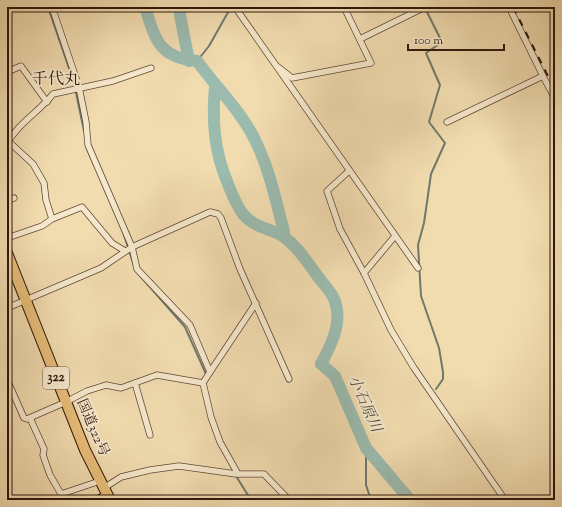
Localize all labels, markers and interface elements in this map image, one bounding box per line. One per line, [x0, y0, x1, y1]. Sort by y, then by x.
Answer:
scale bar [408, 26, 504, 52]
text: 100 m [414, 32, 443, 50]
district label: 千代丸 [32, 69, 80, 92]
road number: 322 [43, 367, 69, 389]
water label: 小石原川 [342, 372, 387, 437]
street label: 国道322号 [71, 396, 113, 460]

